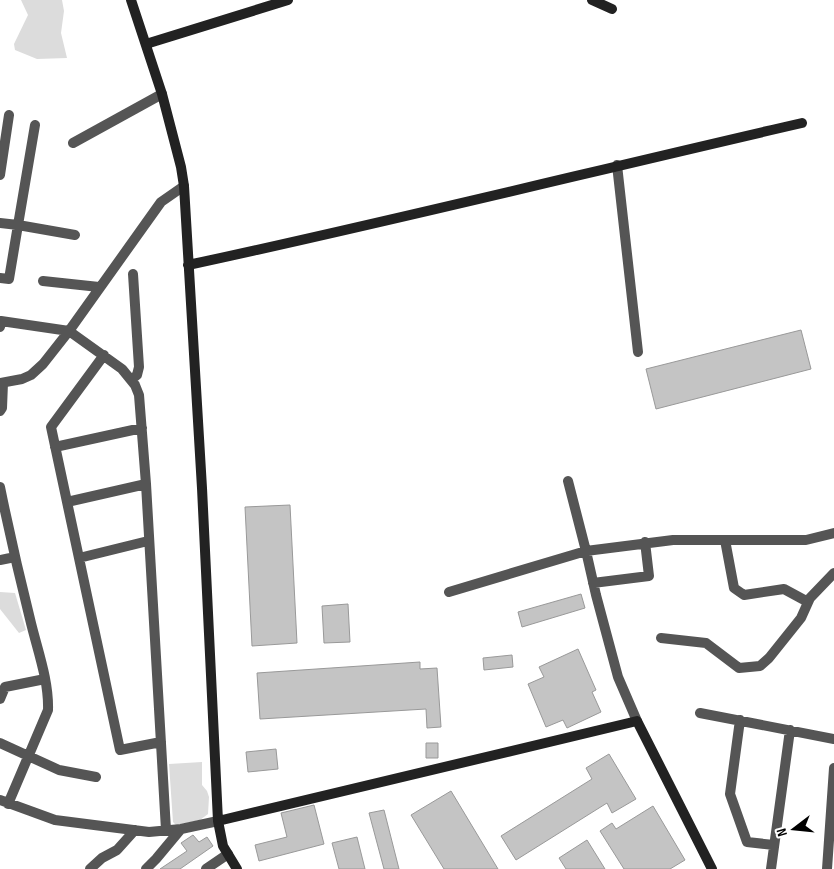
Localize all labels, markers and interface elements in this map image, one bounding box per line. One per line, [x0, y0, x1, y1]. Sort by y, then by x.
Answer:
north arrow [769, 804, 819, 854]
text: N [773, 827, 791, 838]

